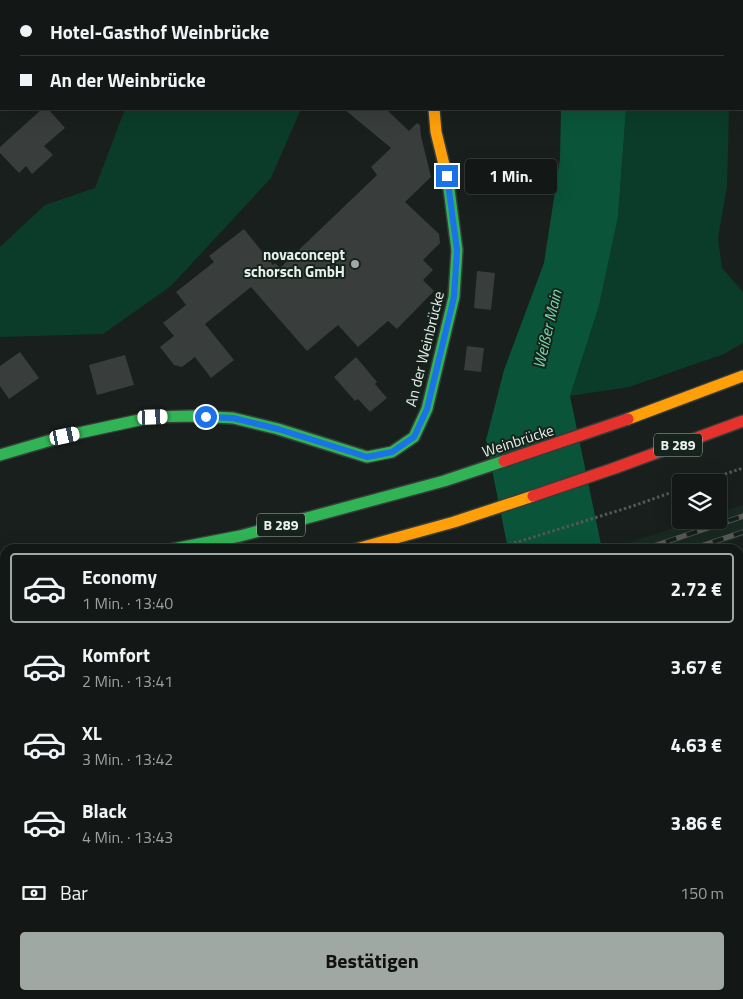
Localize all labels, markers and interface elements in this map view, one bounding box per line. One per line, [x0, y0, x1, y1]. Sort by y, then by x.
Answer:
text: Hotel-Gasthof Weinbrücke [50, 17, 269, 46]
text: An der Weinbrücke [50, 65, 206, 94]
callout: 1 Min. [464, 158, 557, 194]
text: 1 Min. [489, 164, 533, 188]
route end [436, 165, 458, 187]
place label: novaconcept schorsch GmbH [244, 243, 346, 283]
marker: novaconcept schorsch GmbH [349, 258, 361, 270]
water label: Weißer Main [526, 286, 568, 371]
street label: An der Weinbrücke [399, 289, 450, 409]
route start [195, 406, 217, 428]
car [137, 409, 168, 425]
street label: Weinbrücke [479, 418, 557, 463]
car [48, 426, 81, 446]
road number: B 289 [654, 434, 702, 456]
map controls [672, 474, 727, 529]
button: layers [672, 474, 727, 529]
road number: B 289 [257, 514, 305, 536]
text: Economy [82, 562, 157, 591]
icon: car [22, 566, 67, 611]
text: 2.72 € [670, 574, 722, 603]
text: 1 Min. · 13:40 [82, 591, 173, 615]
text: Komfort [82, 640, 150, 669]
icon: car [22, 644, 67, 689]
text: 3.67 € [670, 652, 722, 681]
text: 2 Min. · 13:41 [82, 669, 173, 693]
text: XL [82, 718, 102, 747]
icon: car [22, 722, 67, 767]
text: 4.63 € [670, 730, 722, 759]
text: 3 Min. · 13:42 [82, 747, 173, 771]
text: Black [82, 796, 127, 825]
icon: car [22, 800, 67, 845]
text: 3.86 € [670, 808, 722, 837]
text: 4 Min. · 13:43 [82, 825, 173, 849]
text: Bar [60, 878, 88, 907]
icon: cash [20, 879, 48, 907]
text: 150 m [680, 881, 724, 905]
button: Bestätigen [20, 932, 724, 990]

